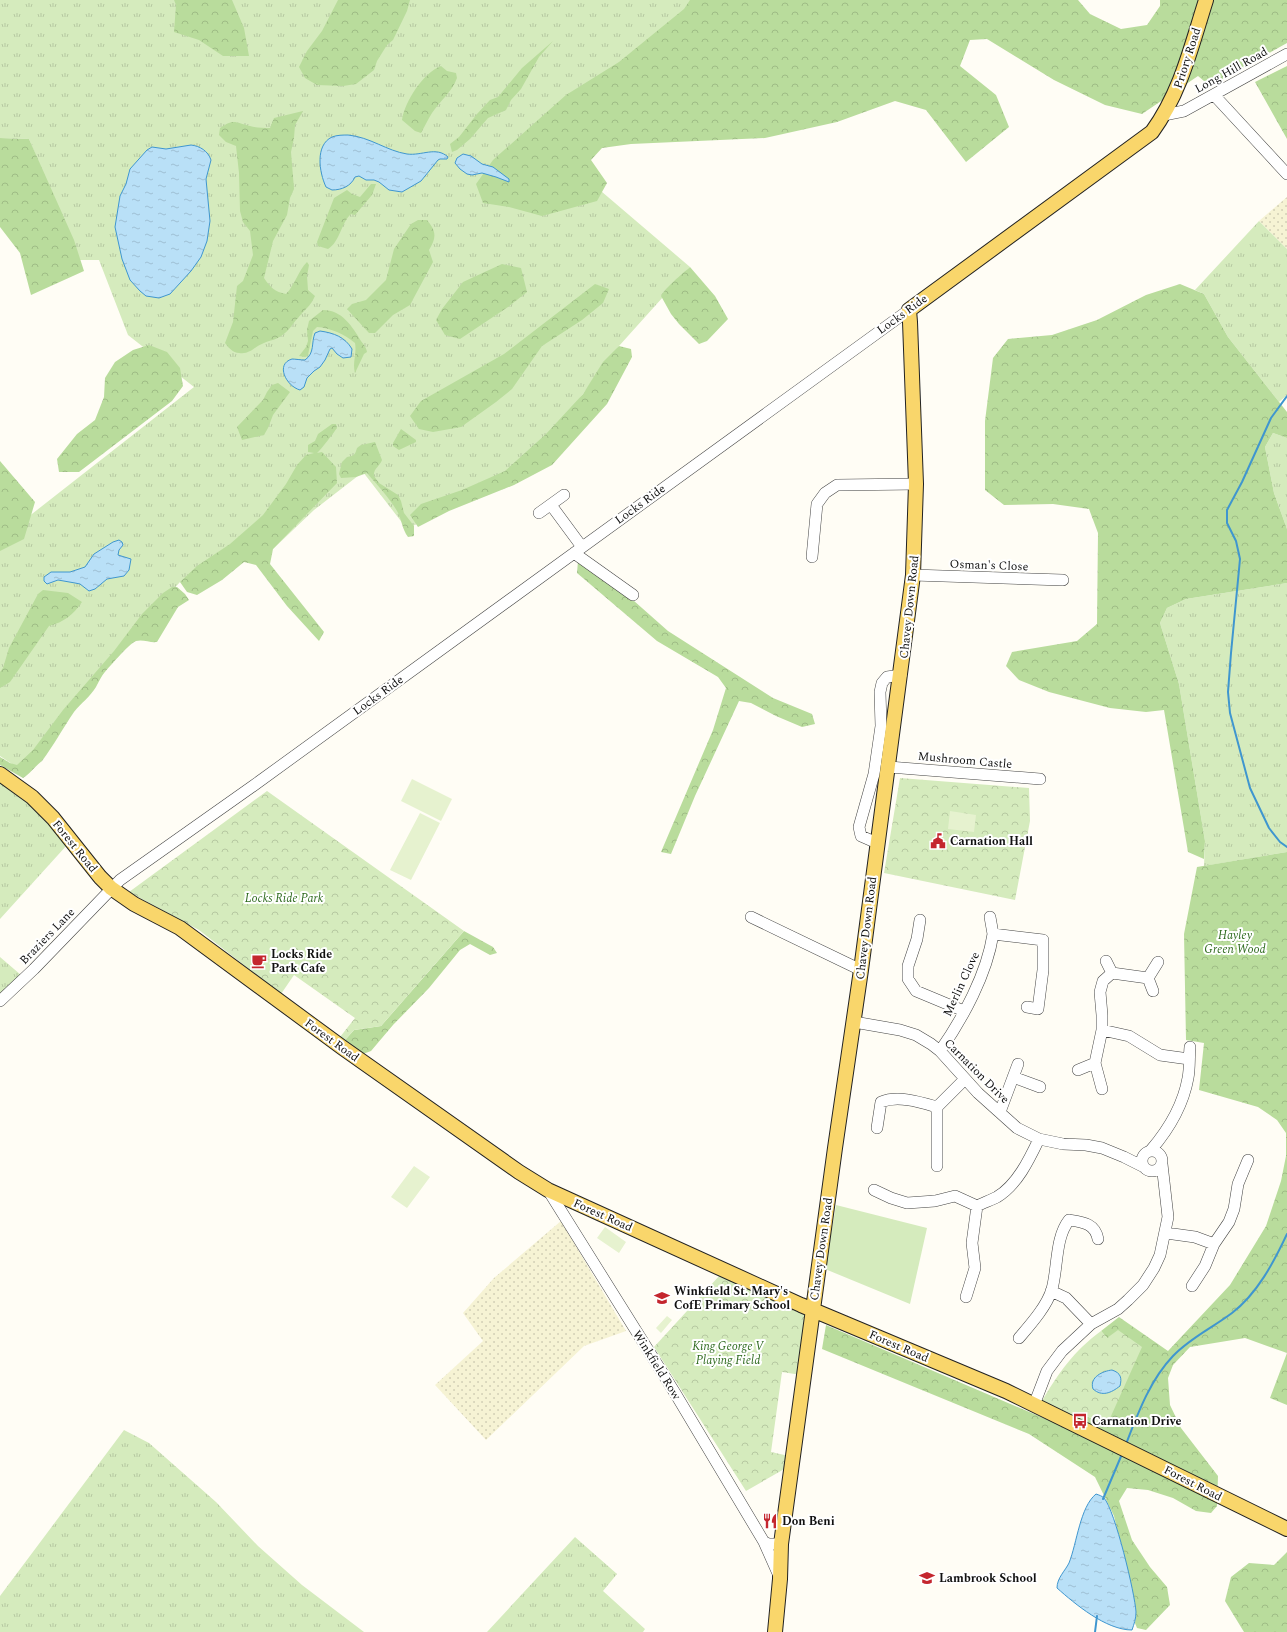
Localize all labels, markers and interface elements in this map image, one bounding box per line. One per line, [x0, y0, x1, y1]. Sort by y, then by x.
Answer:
street label: Priory Road [1169, 25, 1206, 91]
street label: Long Hill Road [1191, 42, 1272, 98]
street label: Locks Ride [873, 289, 932, 339]
street label: Locks Ride [611, 479, 670, 529]
street label: Chavey Down Road [895, 554, 924, 660]
street label: Osman's Close [949, 555, 1029, 576]
street label: Locks Ride [349, 670, 408, 720]
street label: Mushroom Castle [917, 747, 1013, 774]
street label: Forest Road [47, 816, 102, 877]
public building icon: Carnation Hall [929, 832, 947, 850]
place label: Carnation Hall [950, 832, 1033, 851]
street label: Chavey Down Road [851, 875, 882, 981]
park label: Locks Ride Park [245, 889, 324, 908]
street label: Braziers Lane [15, 903, 80, 969]
park label: Hayley Green Wood [1204, 926, 1266, 959]
place label: Locks Ride Park Cafe [271, 945, 332, 978]
street label: Merlin Clove [938, 948, 985, 1020]
cafe icon: Locks Ride Park Cafe [250, 952, 268, 970]
street label: Forest Road [300, 1014, 363, 1067]
street label: Carnation Drive [940, 1034, 1014, 1109]
street label: Forest Road [570, 1194, 636, 1237]
street label: Chavey Down Road [805, 1196, 838, 1302]
place label: Winkfield St. Mary's CofE Primary School [674, 1282, 790, 1315]
school or university icon: Winkfield St. Mary's CofE Primary School [653, 1289, 671, 1307]
street label: Forest Road [866, 1325, 932, 1368]
street label: Winkfield Row [628, 1327, 686, 1405]
park label: King George V Playing Field [692, 1337, 764, 1370]
bus stop icon: Carnation Drive [1071, 1412, 1089, 1430]
place label: Carnation Drive [1092, 1412, 1181, 1431]
street label: Forest Road [1160, 1461, 1226, 1506]
restaurant icon: Don Beni [761, 1512, 779, 1530]
place label: Don Beni [782, 1512, 835, 1531]
school or university icon: Lambrook School [918, 1569, 936, 1587]
place label: Lambrook School [939, 1569, 1037, 1588]

